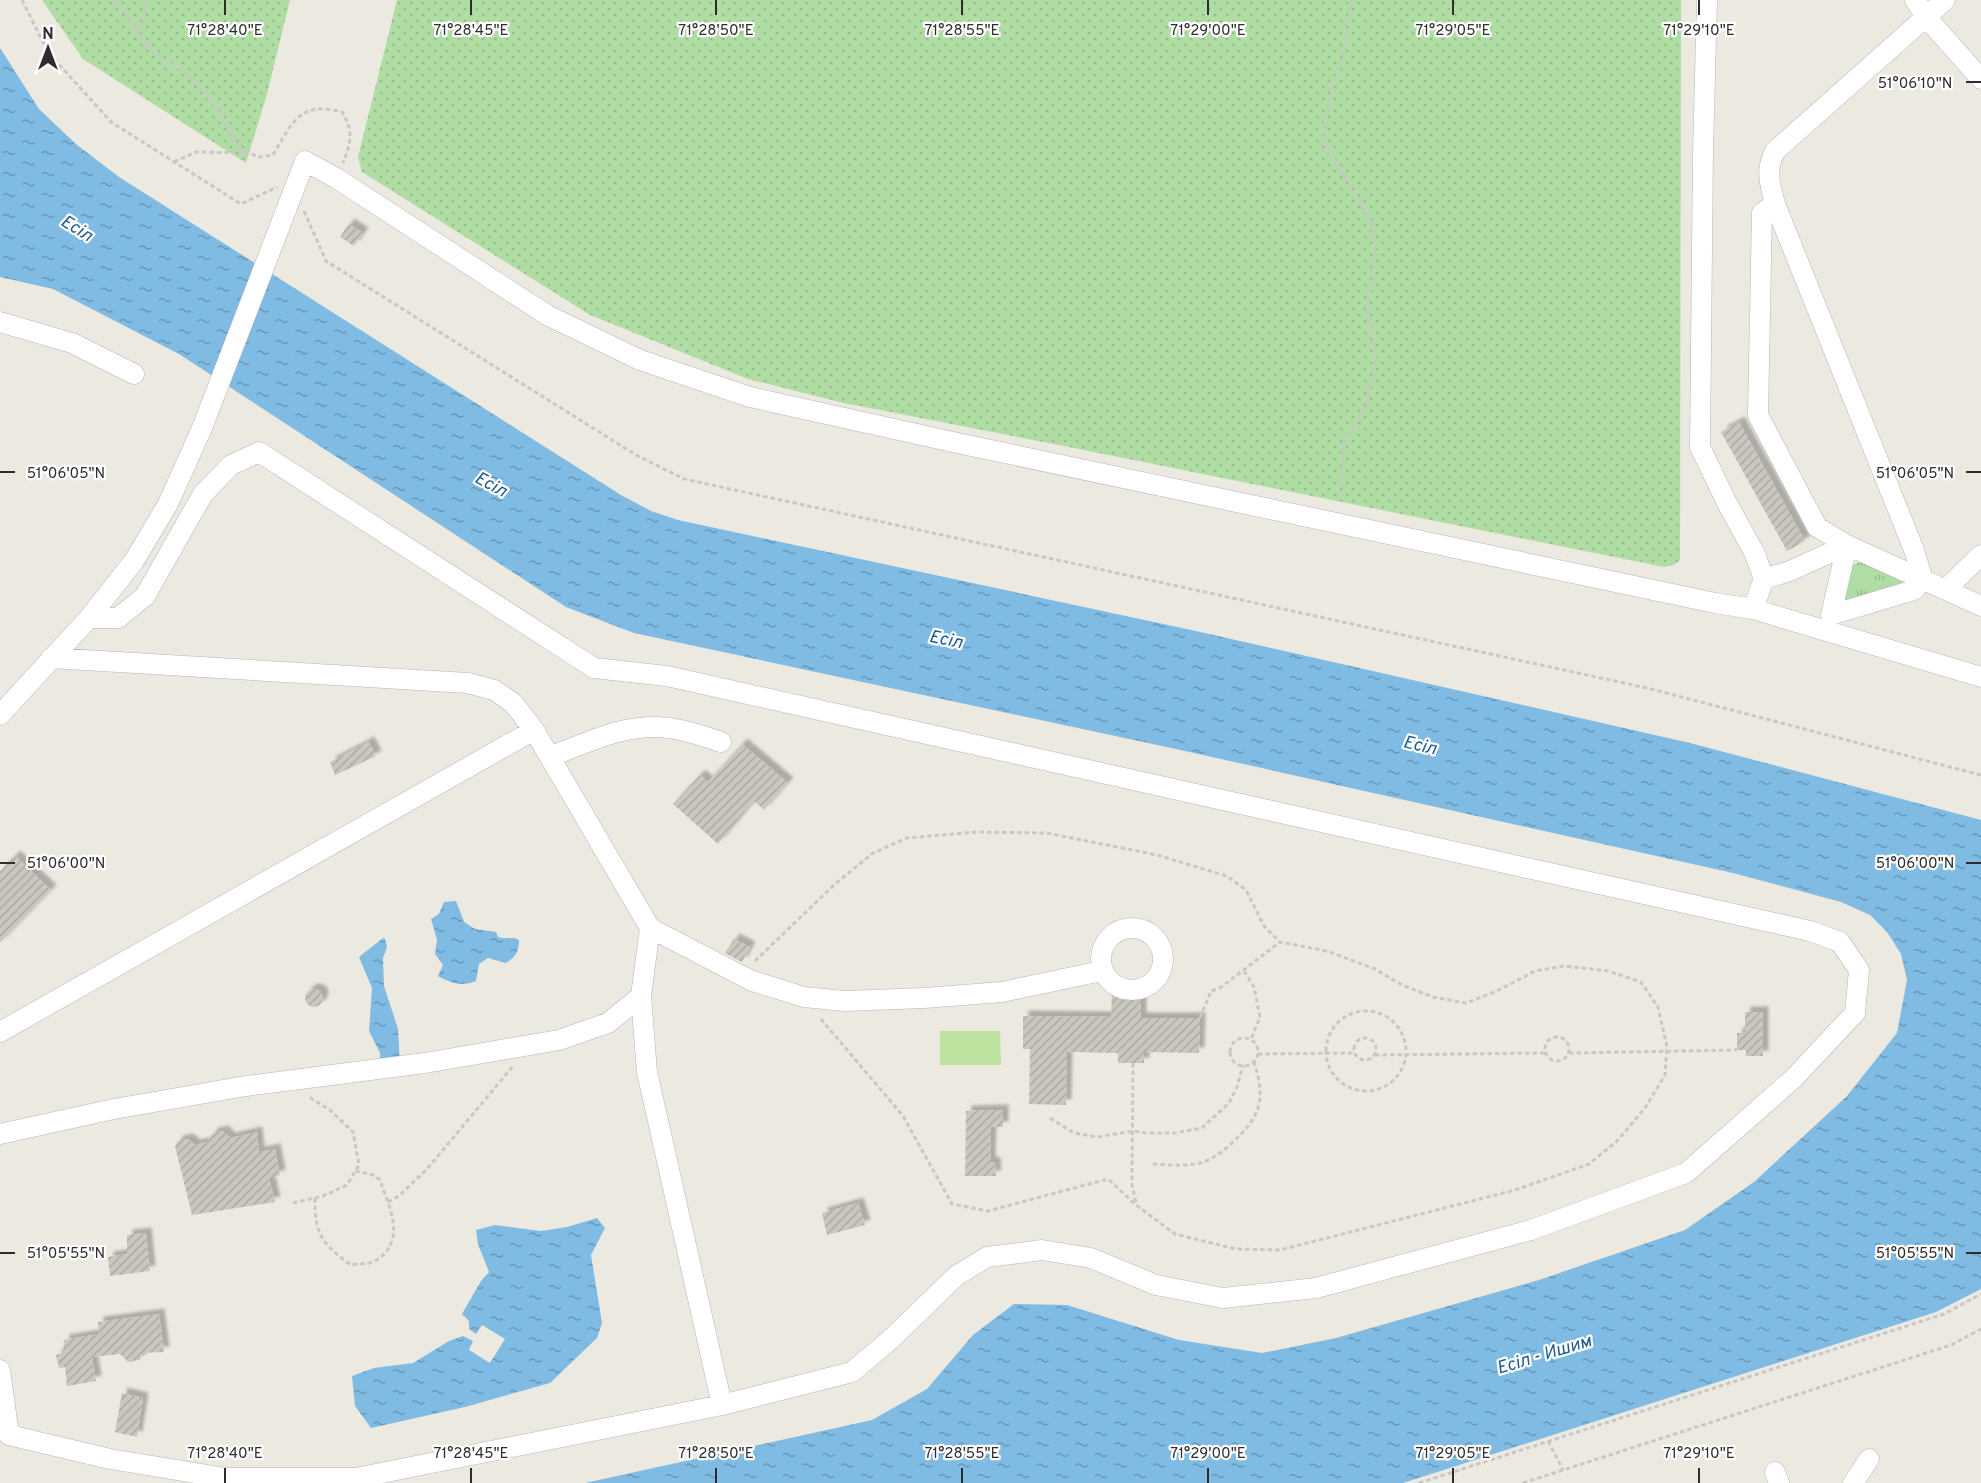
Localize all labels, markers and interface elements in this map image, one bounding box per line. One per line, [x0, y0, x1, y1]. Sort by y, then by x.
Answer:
north arrow [18, 18, 78, 78]
text: 71°28'40"E [187, 22, 263, 41]
text: 71°28'45"E [433, 22, 509, 41]
text: 71°28'50"E [678, 22, 754, 41]
text: 71°28'55"E [924, 22, 1000, 41]
text: 71°29'00"E [1170, 22, 1246, 41]
text: 71°29'05"E [1415, 22, 1491, 41]
text: 71°29'10"E [1663, 22, 1735, 41]
text: N [42, 25, 54, 45]
text: 51°06'10"N [1878, 75, 1952, 94]
water label: Есіл [56, 211, 97, 248]
text: 51°06'05"N [27, 465, 105, 484]
text: 51°06'05"N [1876, 465, 1954, 484]
water label: Есіл [470, 467, 511, 504]
water label: Есіл [927, 626, 965, 655]
water label: Есіл [1401, 731, 1439, 762]
text: 51°06'00"N [27, 855, 105, 874]
text: 51°06'00"N [1876, 855, 1954, 874]
text: 51°05'55"N [27, 1245, 105, 1264]
text: 51°05'55"N [1876, 1245, 1954, 1264]
water label: Есіл - Ишим [1494, 1330, 1596, 1381]
text: 71°28'40"E [187, 1445, 263, 1464]
text: 71°28'45"E [433, 1445, 509, 1464]
text: 71°28'50"E [678, 1445, 754, 1464]
text: 71°28'55"E [924, 1445, 1000, 1464]
text: 71°29'00"E [1170, 1445, 1246, 1464]
text: 71°29'05"E [1415, 1445, 1491, 1464]
text: 71°29'10"E [1663, 1445, 1735, 1464]

